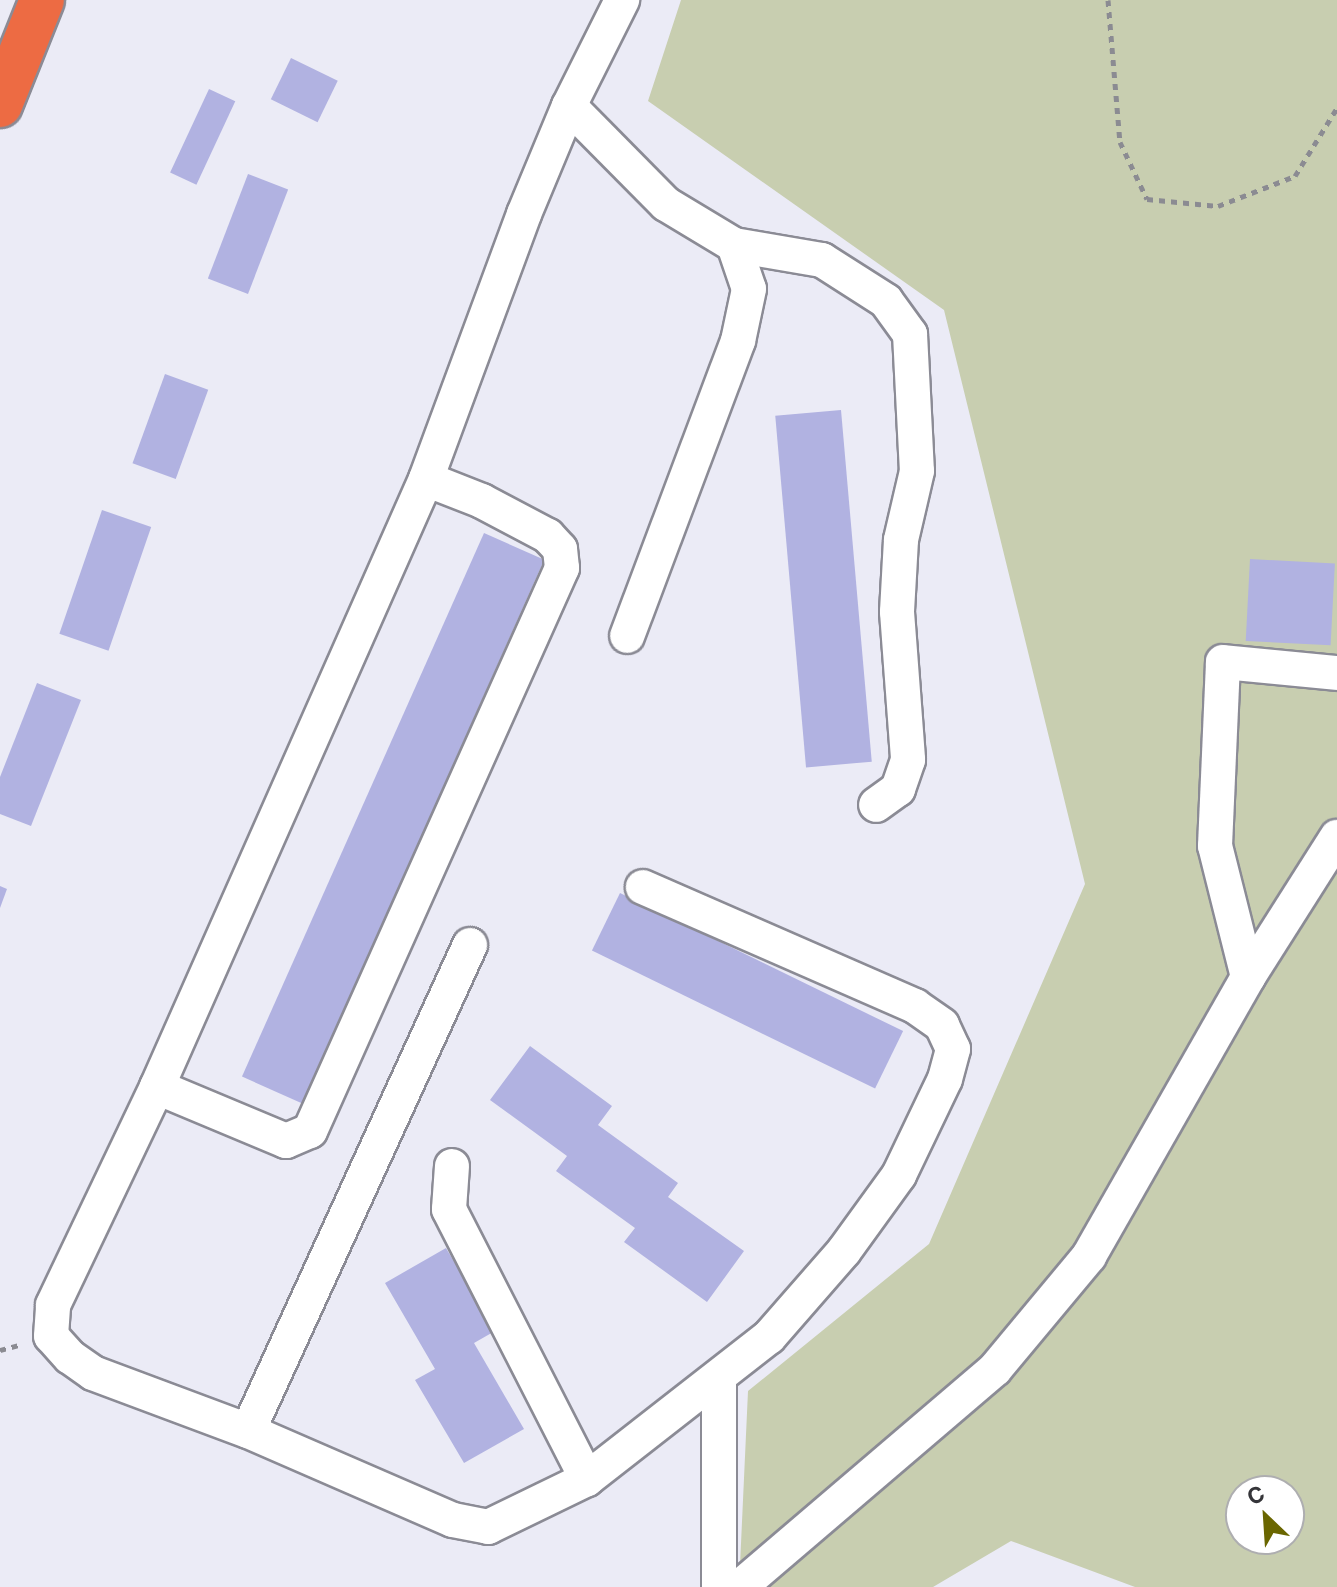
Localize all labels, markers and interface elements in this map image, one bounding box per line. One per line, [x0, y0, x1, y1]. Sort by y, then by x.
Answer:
north arrow [1225, 1475, 1305, 1555]
text: С [1243, 1480, 1269, 1510]

